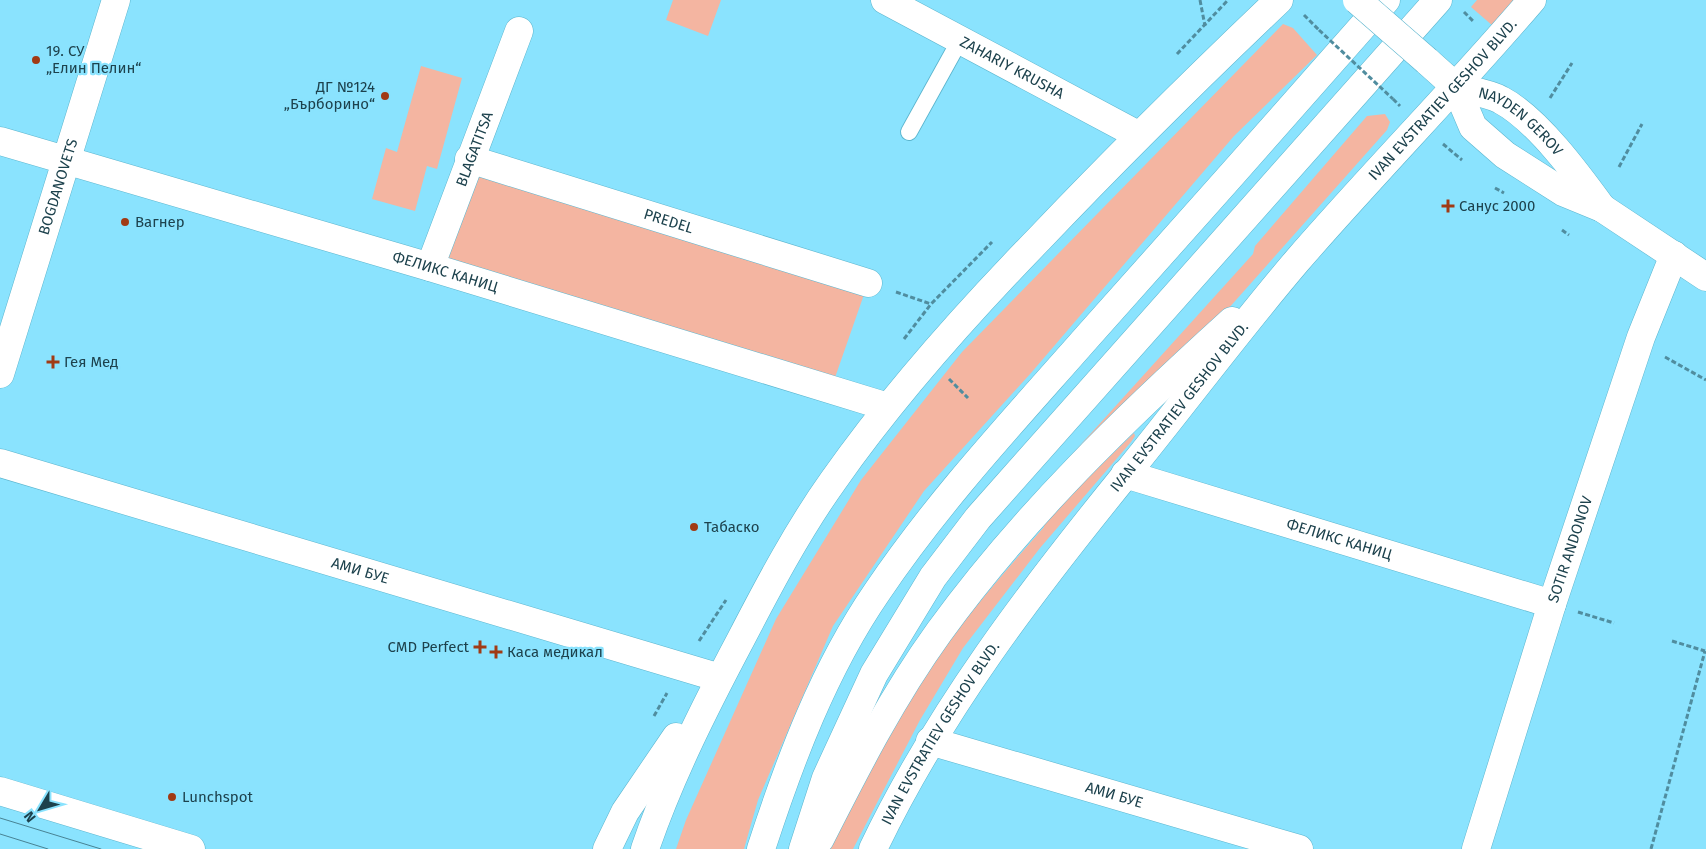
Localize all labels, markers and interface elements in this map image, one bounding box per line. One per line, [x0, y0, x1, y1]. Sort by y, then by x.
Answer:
street label: IVAN EVSTRATIEV GESHOV BLVD. [1365, 15, 1521, 184]
street label: ZAHARIY KRUSHA [957, 33, 1068, 103]
place label: 19. СУ „Елин Пелин“ [46, 42, 141, 77]
marker: 19. СУ „Елин Пелин“ [30, 54, 42, 66]
place label: ДГ №124 „Бърборино“ [284, 78, 375, 113]
street label: NAYDEN GEROV [1477, 83, 1567, 160]
marker: ДГ №124 „Бърборино“ [379, 90, 391, 102]
street label: BLAGATITSA [452, 109, 497, 189]
street label: BOGDANOVETS [35, 137, 81, 237]
place label: Санус 2000 [1459, 197, 1535, 215]
marker: Санус 2000 [1441, 199, 1455, 213]
street label: PREDEL [642, 205, 696, 237]
place label: Вагнер [135, 213, 185, 231]
marker: Вагнер [119, 216, 131, 228]
street label: ФЕЛИКС КАНИЦ [390, 247, 500, 296]
street label: IVAN EVSTRATIEV GESHOV BLVD. [1106, 318, 1252, 496]
place label: Гея Мед [64, 353, 118, 371]
marker: Гея Мед [46, 355, 60, 369]
street label: SOTIR ANDONOV [1544, 493, 1596, 605]
street label: ФЕЛИКС КАНИЦ [1284, 515, 1394, 564]
place label: Табаско [704, 518, 759, 536]
marker: Табаско [688, 521, 700, 533]
street label: АМИ БУЕ [329, 554, 391, 588]
place label: CMD Perfect [388, 638, 470, 656]
street label: IVAN EVSTRATIEV GESHOV BLVD. [877, 638, 1003, 828]
marker: CMD Perfect [473, 640, 487, 654]
place label: Каса медикал [507, 643, 603, 661]
marker: Каса медикал [489, 645, 503, 659]
street label: АМИ БУЕ [1083, 778, 1145, 812]
north arrow [15, 784, 65, 834]
place label: Lunchspot [182, 788, 253, 806]
marker: Lunchspot [166, 791, 178, 803]
text: N [21, 808, 40, 826]

